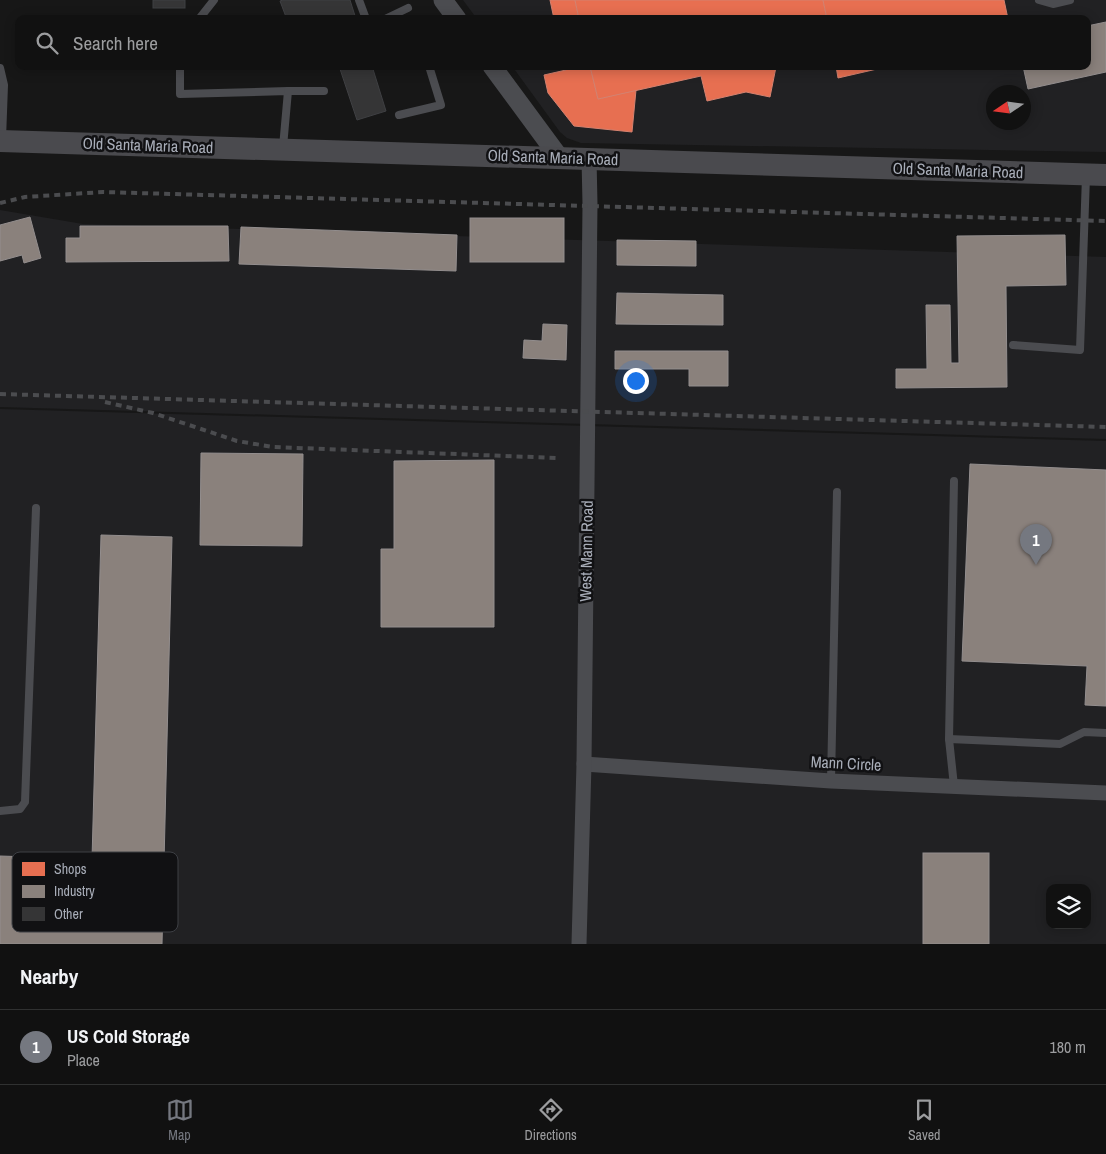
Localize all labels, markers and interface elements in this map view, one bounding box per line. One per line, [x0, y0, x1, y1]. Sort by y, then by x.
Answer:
search box [15, 15, 1091, 70]
icon: search [33, 29, 61, 57]
text: Search here [73, 30, 158, 56]
north arrow [986, 85, 1031, 130]
street label: Old Santa Maria Road [82, 132, 214, 158]
street label: Old Santa Maria Road [487, 144, 619, 170]
street label: Old Santa Maria Road [892, 157, 1024, 183]
your location [623, 368, 649, 394]
street label: West Mann Road [574, 500, 598, 602]
pin: 1 [1020, 524, 1052, 565]
street label: Mann Circle [810, 750, 882, 776]
legend [12, 852, 178, 932]
text: Shops [54, 860, 87, 878]
text: Industry [54, 882, 95, 900]
map controls [1046, 884, 1091, 929]
button: layers [1046, 884, 1091, 929]
text: Other [54, 905, 83, 923]
text: Nearby [20, 962, 78, 991]
text: US Cold Storage [67, 1023, 190, 1049]
text: 1 [32, 1036, 40, 1058]
text: 180 m [1050, 1036, 1086, 1058]
text: Place [67, 1049, 100, 1071]
tab: Map [166, 1096, 194, 1144]
tab: Directions [525, 1096, 577, 1144]
tab: Saved [908, 1096, 940, 1144]

